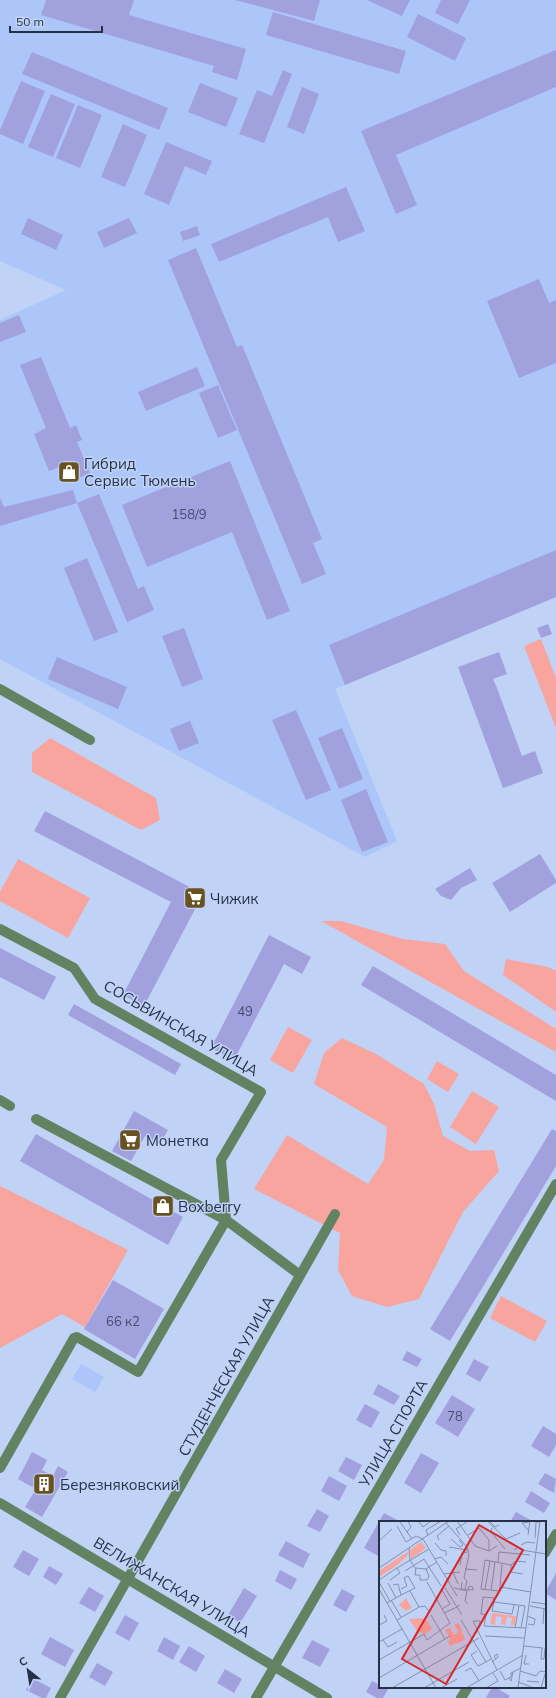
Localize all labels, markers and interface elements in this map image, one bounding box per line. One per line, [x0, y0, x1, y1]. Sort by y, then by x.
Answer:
scale bar [10, 8, 102, 34]
text: 50 m [16, 14, 44, 29]
place label: Гибрид Сервис Тюмень [84, 454, 196, 490]
shop icon: Гибрид Сервис Тюмень [56, 459, 82, 485]
house number: 158/9 [172, 506, 207, 522]
supermarket icon: Чижик [182, 885, 208, 911]
place label: Чижик [210, 889, 259, 908]
street label: СОСЬВИНСКАЯ УЛИЦА [100, 976, 262, 1080]
house number: 49 [237, 1003, 253, 1019]
supermarket icon: Монетка [117, 1127, 143, 1153]
place label: Монетка [146, 1131, 209, 1150]
shop icon: Boxberry [150, 1193, 176, 1219]
place label: Boxberry [178, 1197, 241, 1216]
street label: СТУДЕНЧЕСКАЯ УЛИЦА [174, 1292, 278, 1460]
house number: 66 к2 [106, 1313, 140, 1329]
street label: УЛИЦА СПОРТА [354, 1376, 432, 1491]
house number: 78 [447, 1408, 463, 1424]
building icon: Березняковский [31, 1471, 57, 1497]
place label: Березняковский [60, 1475, 179, 1494]
inset map [379, 1521, 546, 1688]
street label: ВЕЛИЖАНСКАЯ УЛИЦА [90, 1533, 254, 1641]
north arrow [8, 1650, 48, 1690]
text: С [16, 1653, 30, 1669]

